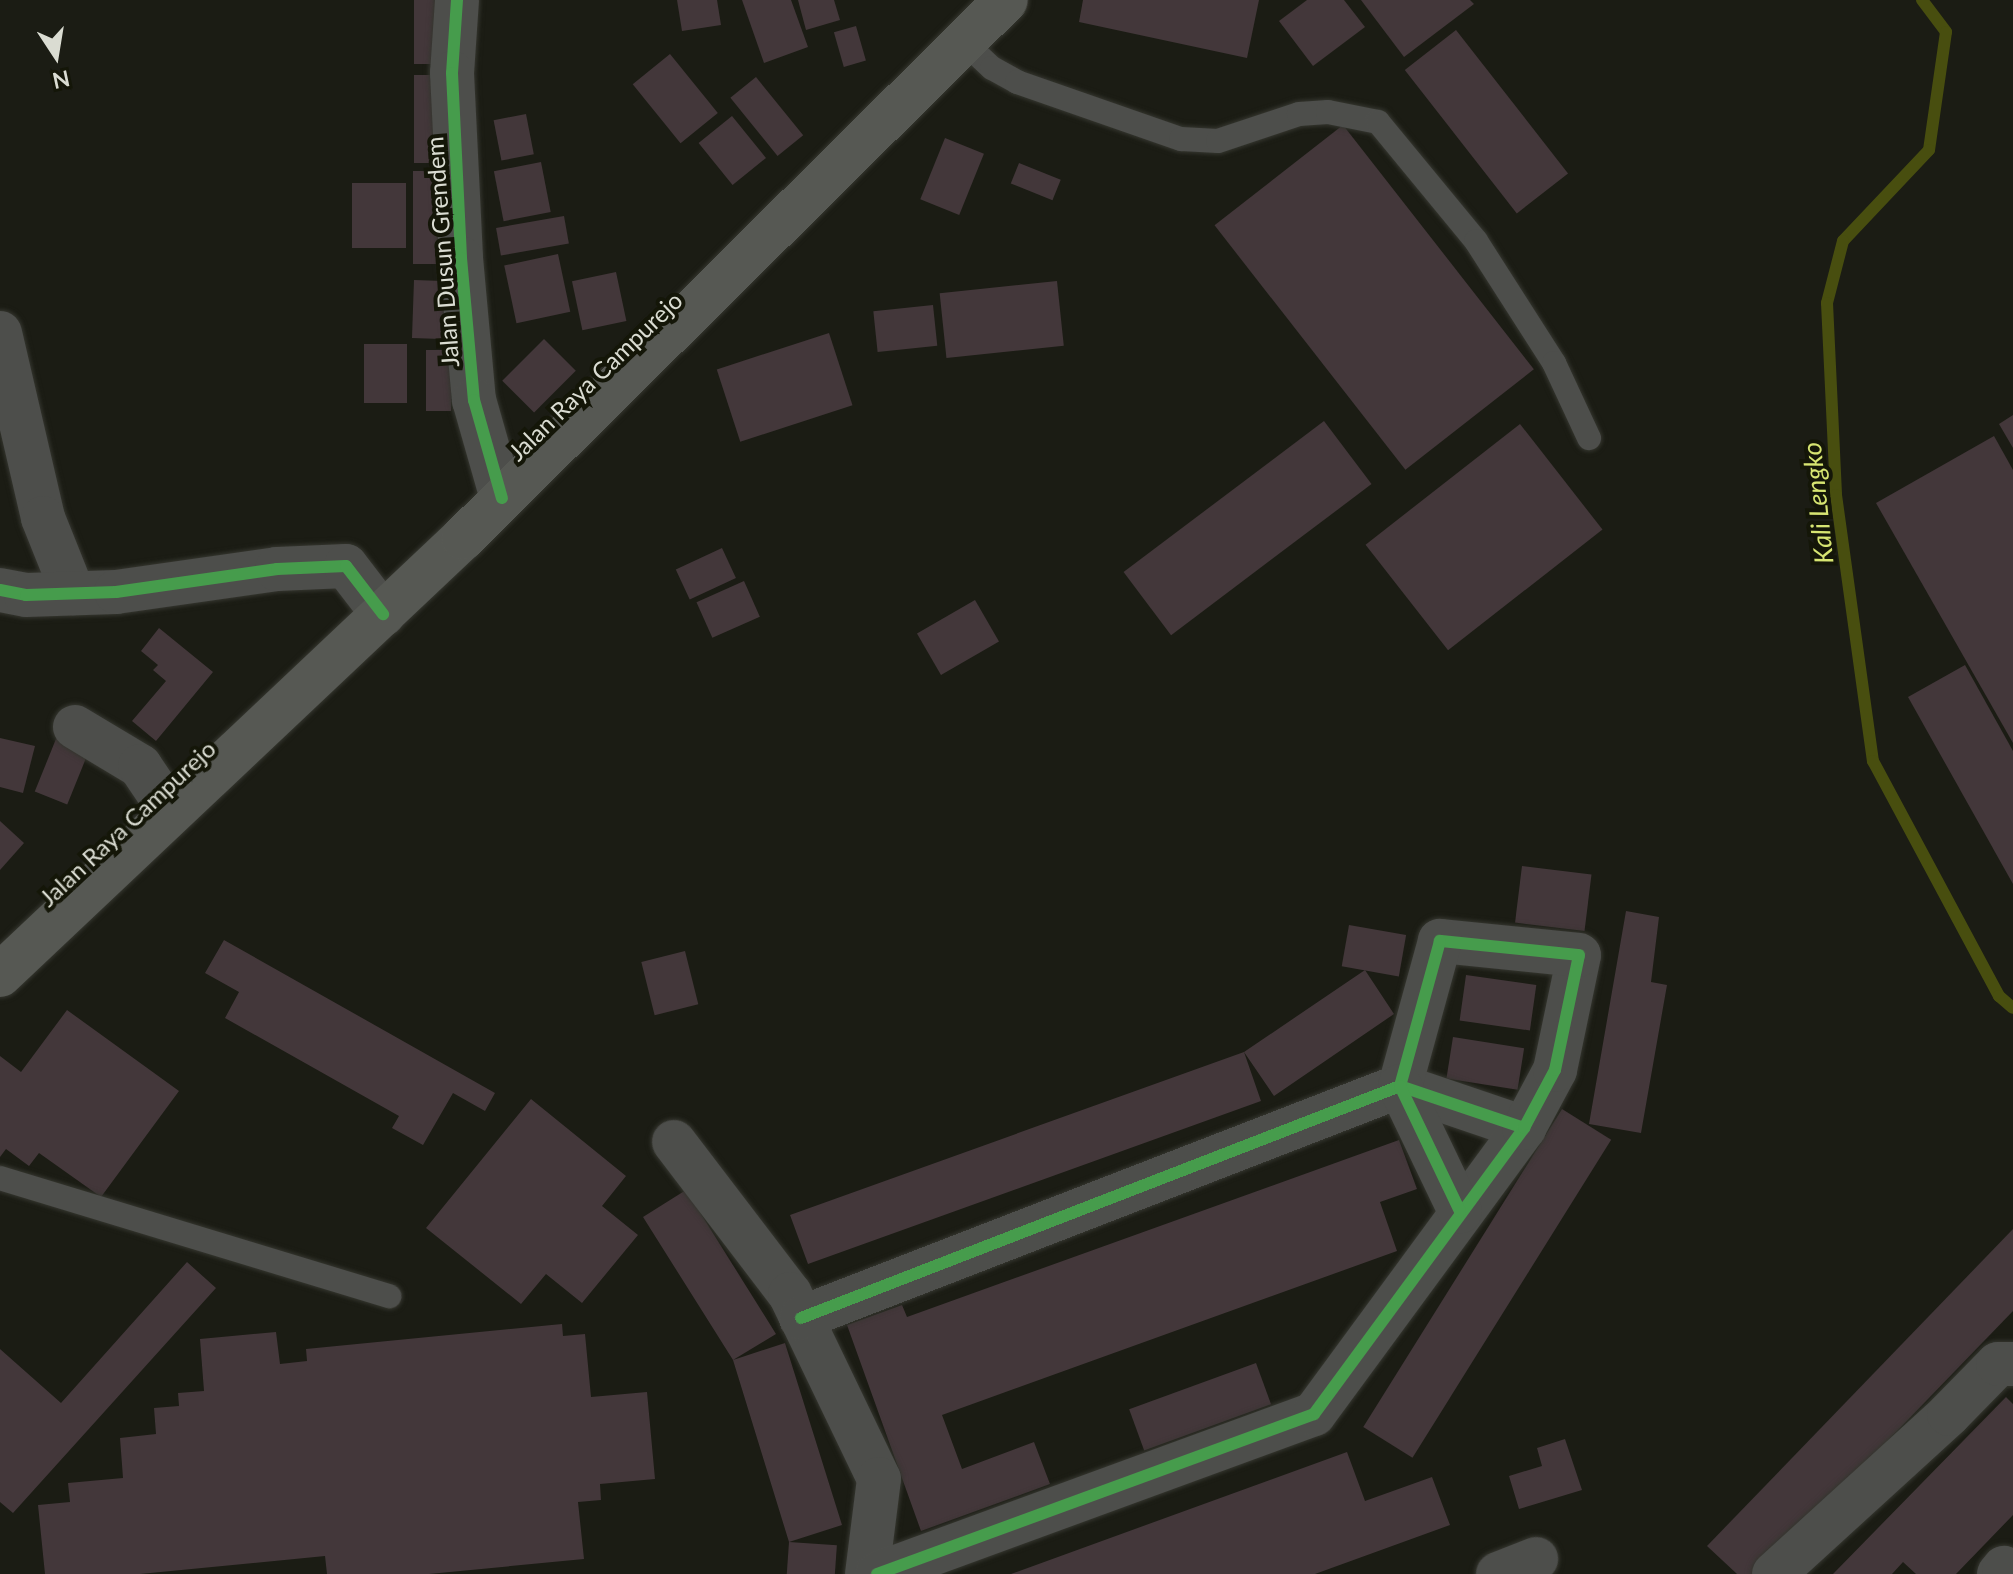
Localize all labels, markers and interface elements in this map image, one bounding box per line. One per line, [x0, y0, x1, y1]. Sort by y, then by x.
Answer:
north arrow [16, 16, 96, 96]
text: N [50, 65, 72, 95]
street label: Jalan Dusun Grendem [420, 136, 464, 368]
street label: Jalan Raya Campurejo [502, 286, 688, 466]
water label: Kali Lengko [1796, 441, 1840, 565]
street label: Jalan Raya Campurejo [33, 734, 221, 912]

